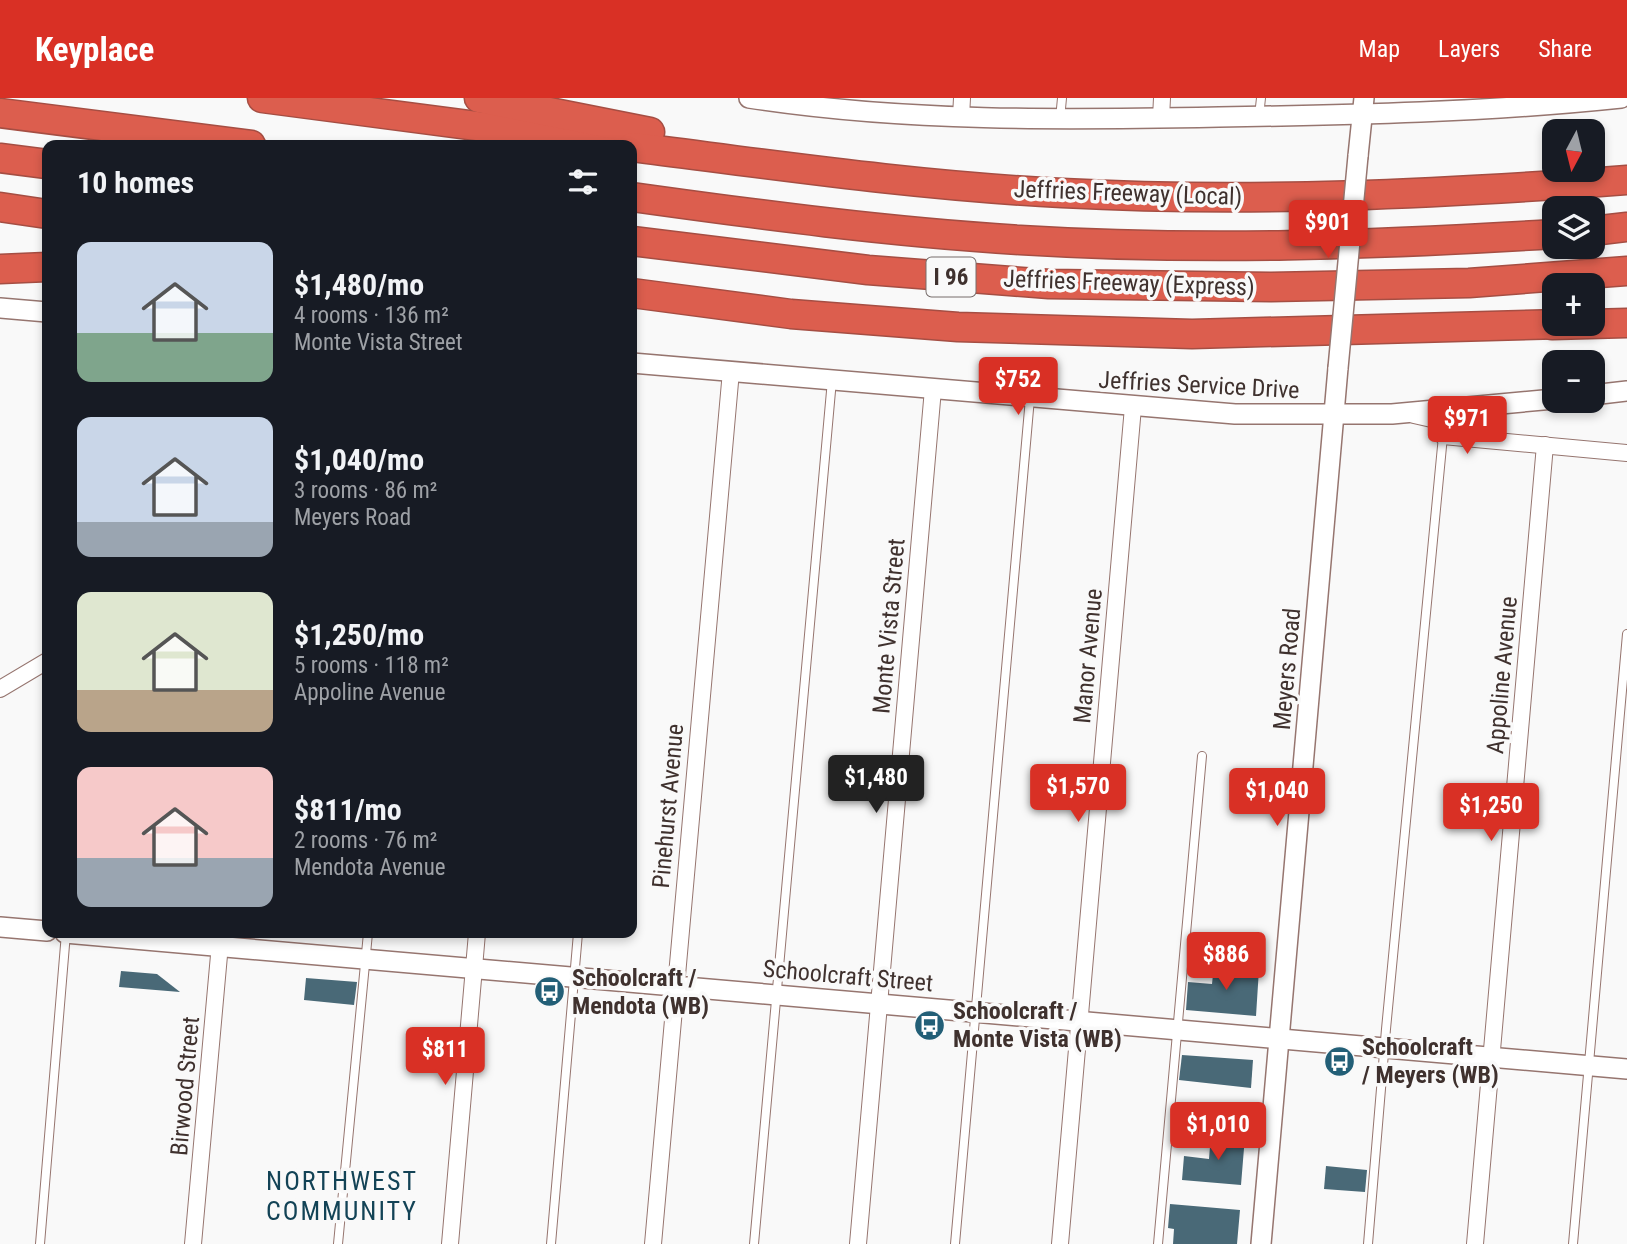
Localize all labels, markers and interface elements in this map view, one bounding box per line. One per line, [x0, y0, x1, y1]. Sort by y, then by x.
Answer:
text: Keyplace [35, 30, 154, 69]
text: Map [1359, 35, 1400, 63]
text: Layers [1438, 35, 1500, 63]
text: Share [1538, 35, 1592, 63]
north arrow [1542, 119, 1605, 182]
map controls [1542, 119, 1605, 413]
icon: filters [564, 163, 602, 201]
text: 10 homes [77, 165, 194, 200]
street label: Jeffries Freeway (Local) [1013, 175, 1243, 211]
button: layers [1542, 196, 1605, 259]
pin: $901 [1287, 200, 1369, 260]
text: $901 [1305, 209, 1351, 236]
road number: I 96 [926, 258, 976, 296]
street label: Jeffries Freeway (Express) [1003, 265, 1255, 301]
text: $1,480/mo [294, 267, 424, 302]
icon: home [133, 270, 217, 354]
button: + [1542, 273, 1605, 336]
text: 4 rooms · 136 m² [294, 302, 449, 329]
text: Monte Vista Street [294, 329, 463, 356]
button: − [1542, 350, 1605, 413]
pin: $752 [977, 358, 1059, 417]
text: $752 [995, 366, 1041, 393]
street label: Jeffries Service Drive [1098, 366, 1300, 404]
pin: $971 [1426, 396, 1508, 456]
text: $971 [1444, 405, 1490, 432]
text: $1,040/mo [294, 442, 424, 477]
icon: home [133, 445, 217, 529]
text: 3 rooms · 86 m² [294, 477, 437, 504]
text: Meyers Road [294, 504, 411, 531]
street label: Monte Vista Street [867, 537, 911, 715]
street label: Manor Avenue [1068, 587, 1108, 725]
street label: Appoline Avenue [1481, 595, 1523, 755]
street label: Meyers Road [1268, 607, 1306, 731]
text: $1,250/mo [294, 617, 424, 652]
icon: home [133, 620, 217, 704]
text: 5 rooms · 118 m² [294, 652, 449, 679]
text: Appoline Avenue [294, 679, 445, 706]
street label: Pinehurst Avenue [647, 723, 689, 889]
pin: $1,480 [819, 756, 933, 815]
text: $1,480 [844, 764, 908, 791]
pin: $1,570 [1021, 764, 1135, 824]
pin: $1,040 [1220, 768, 1334, 828]
text: $1,570 [1046, 773, 1110, 800]
text: $1,040 [1245, 777, 1309, 804]
pin: $1,250 [1434, 784, 1548, 843]
text: $811/mo [294, 792, 402, 827]
text: $1,250 [1459, 792, 1523, 819]
icon: home [133, 795, 217, 879]
text: 2 rooms · 76 m² [294, 827, 437, 854]
text: Mendota Avenue [294, 854, 446, 881]
pin: $886 [1185, 932, 1267, 992]
text: $886 [1203, 941, 1249, 968]
street label: Schoolcraft Street [762, 955, 934, 997]
place label: Schoolcraft / Mendota (WB) [572, 964, 709, 1020]
bus stop icon: Schoolcraft / Mendota (WB) [532, 975, 566, 1009]
place label: Schoolcraft / Monte Vista (WB) [953, 997, 1122, 1053]
bus stop icon: Schoolcraft / Monte Vista (WB) [913, 1008, 947, 1042]
street label: Birwood Street [165, 1015, 205, 1157]
pin: $811 [404, 1028, 486, 1087]
place label: Schoolcraft / Meyers (WB) [1361, 1033, 1499, 1089]
text: $811 [422, 1036, 468, 1063]
bus stop icon: Schoolcraft / Meyers (WB) [1322, 1044, 1356, 1078]
pin: $1,010 [1161, 1102, 1275, 1162]
text: $1,010 [1186, 1111, 1250, 1138]
district label: NORTHWEST COMMUNITY [266, 1166, 418, 1226]

